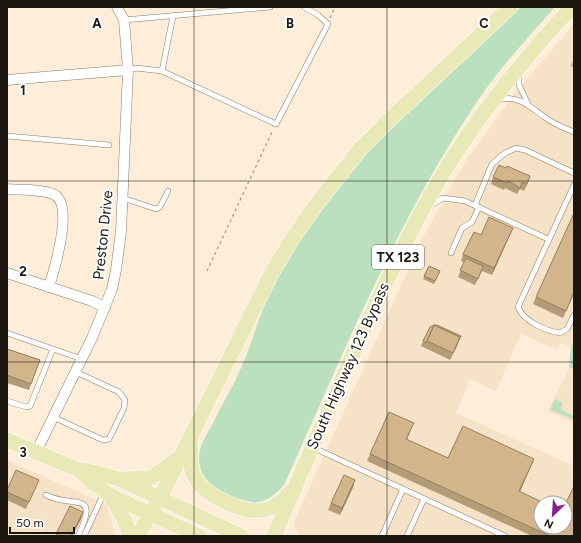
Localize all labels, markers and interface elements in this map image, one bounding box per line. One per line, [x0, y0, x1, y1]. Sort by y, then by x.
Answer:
text: A [92, 16, 102, 31]
text: B [286, 16, 294, 31]
text: C [479, 16, 489, 31]
text: 1 [20, 83, 26, 98]
street label: Preston Drive [89, 189, 117, 281]
road number: TX 123 [372, 245, 424, 269]
text: 2 [19, 264, 27, 279]
street label: South Highway 123 Bypass [303, 280, 393, 452]
text: 3 [19, 445, 27, 460]
north arrow [533, 495, 573, 535]
scale bar [10, 509, 74, 535]
text: 50 m [16, 516, 44, 530]
text: N [542, 516, 556, 531]

